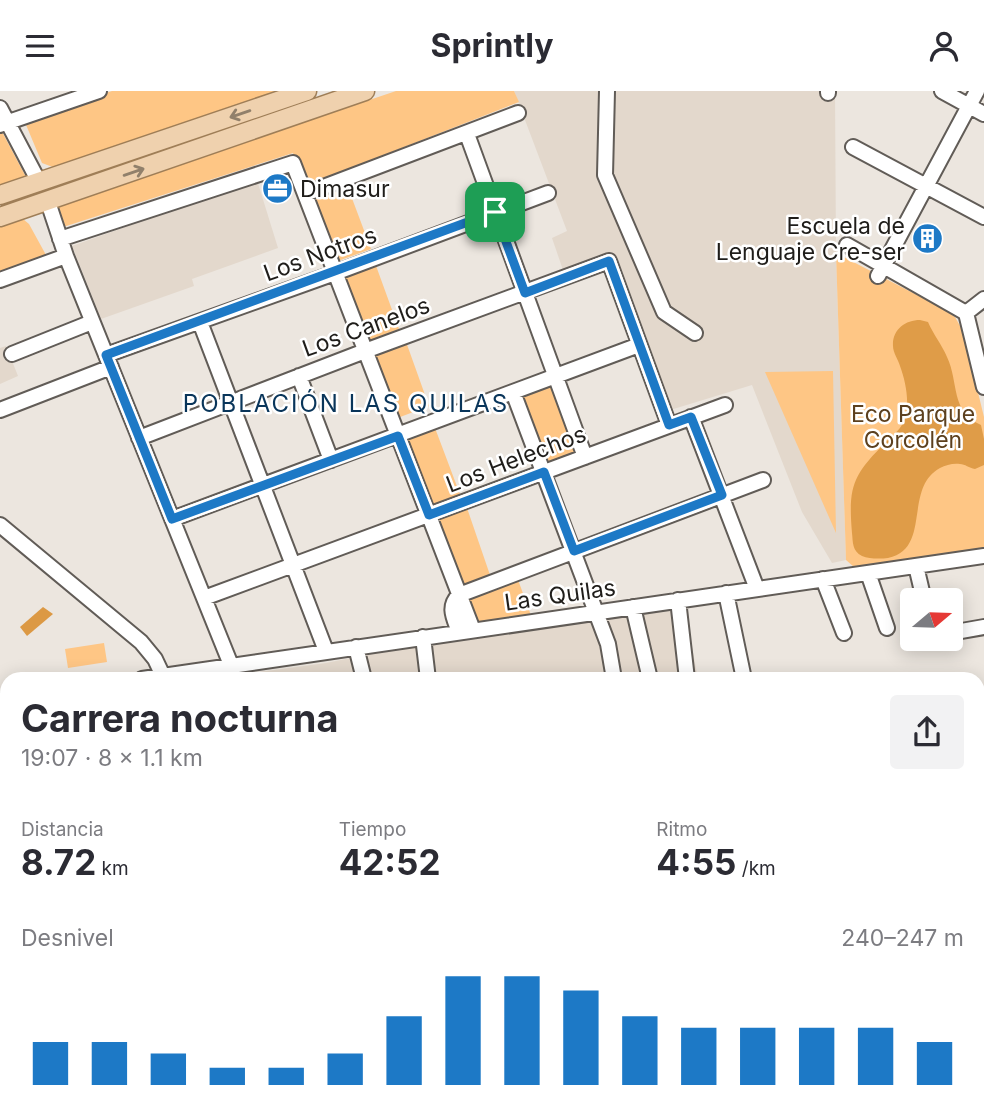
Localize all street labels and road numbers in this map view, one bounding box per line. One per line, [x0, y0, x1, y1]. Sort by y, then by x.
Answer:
street label: Los Notros [260, 221, 380, 287]
street label: Los Canelos [298, 291, 434, 363]
street label: Los Helechos [442, 419, 590, 499]
street label: Las Quilas [503, 573, 617, 617]

